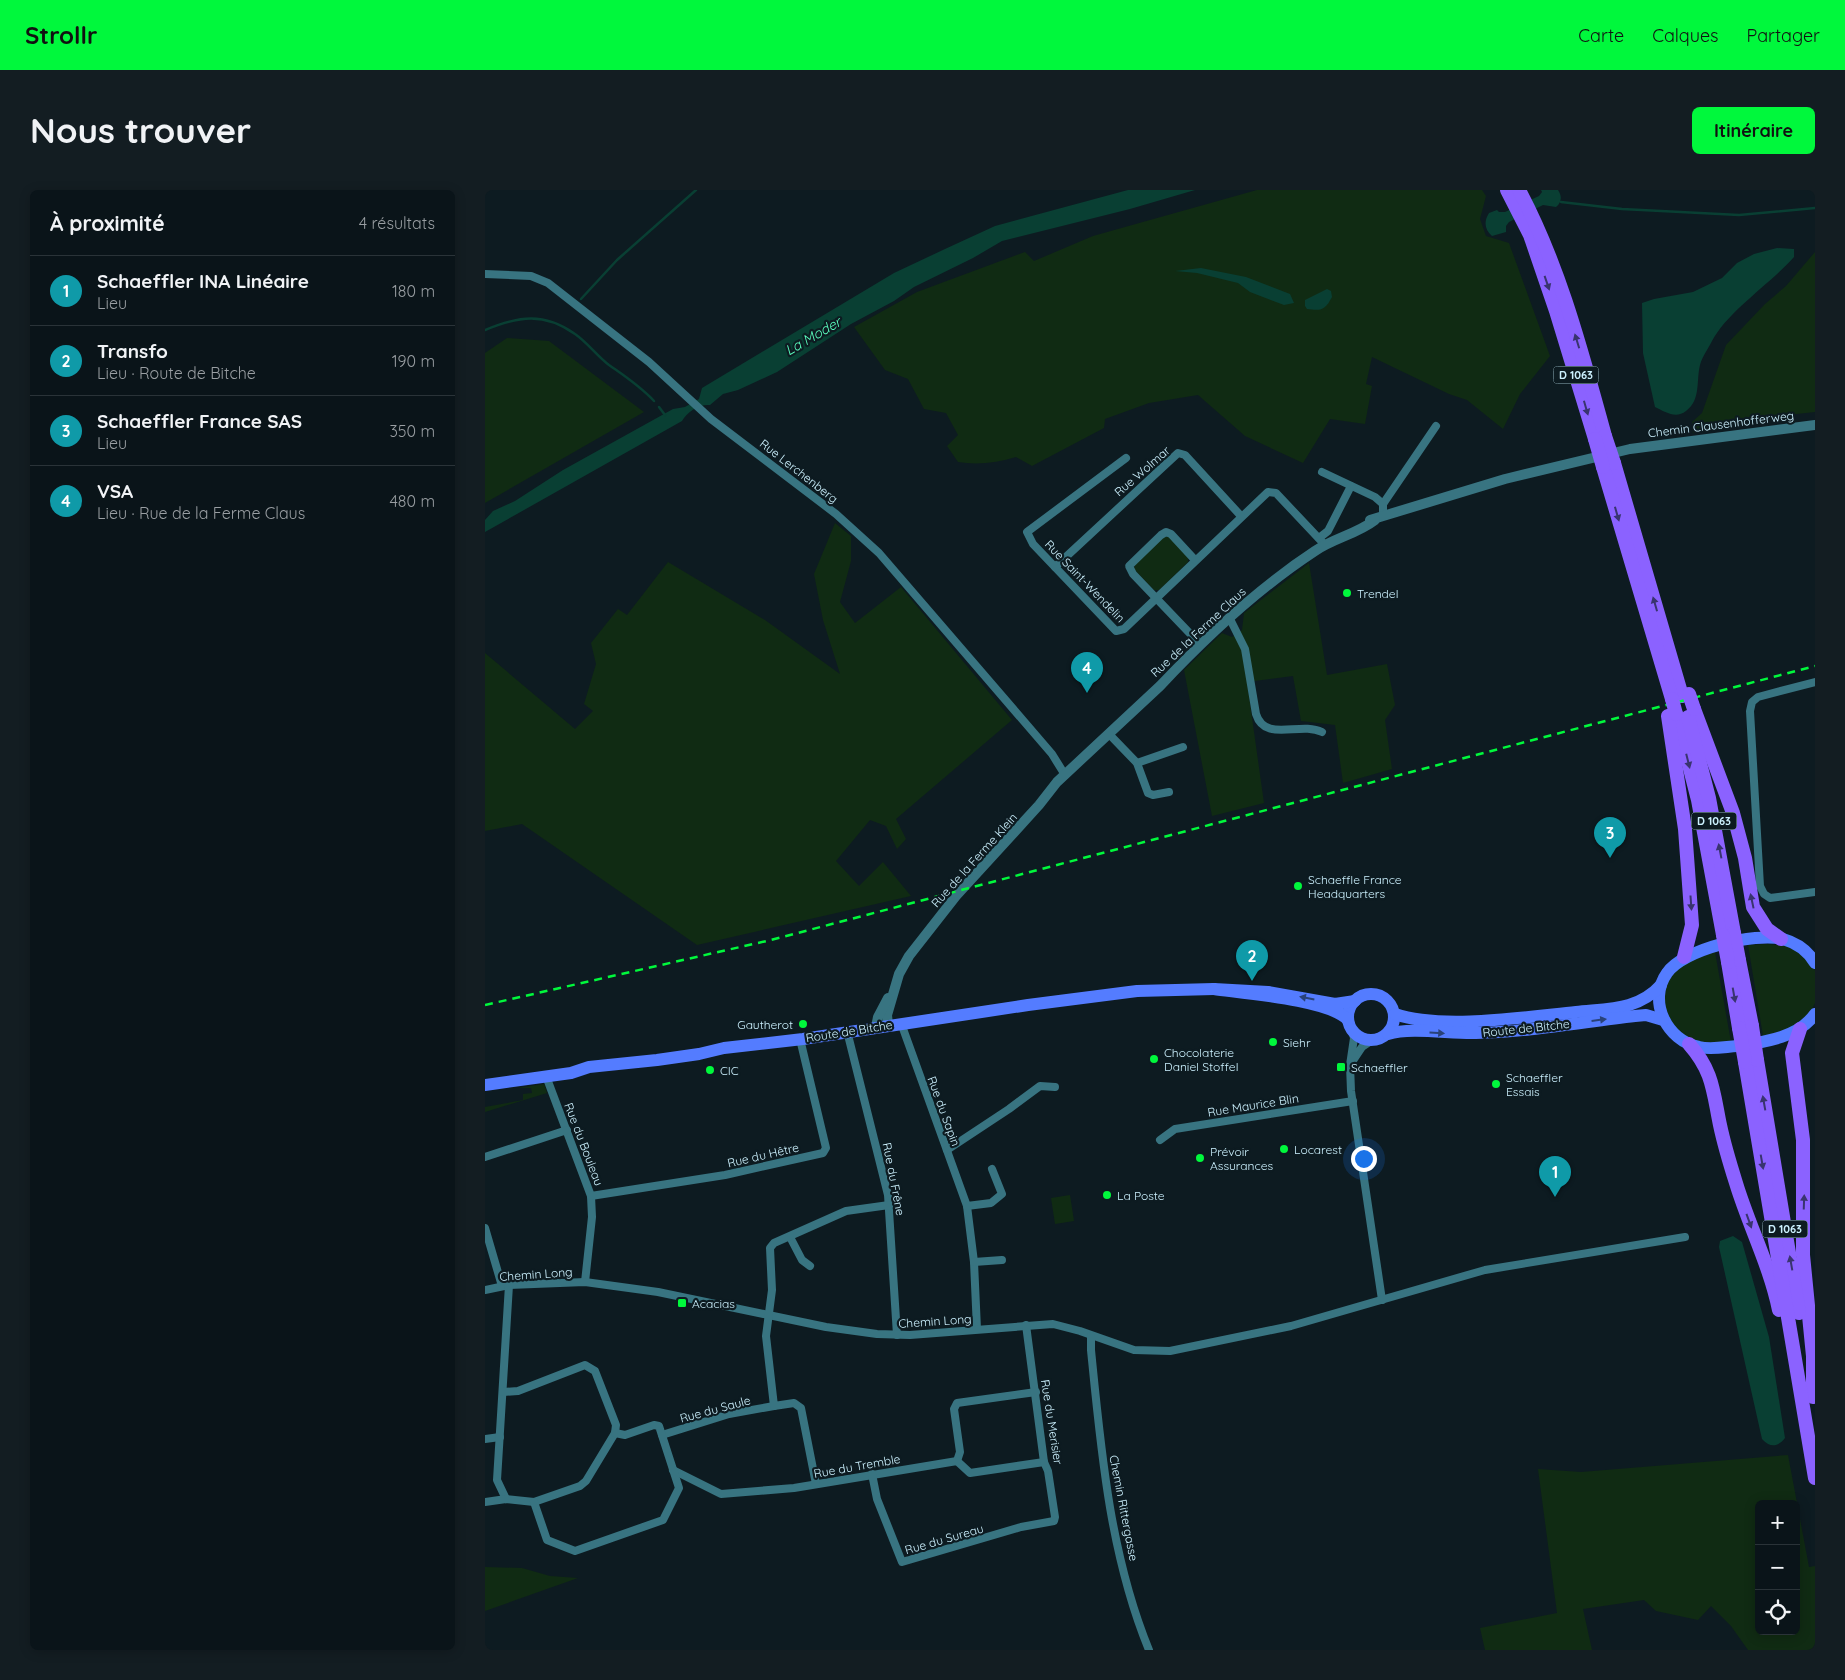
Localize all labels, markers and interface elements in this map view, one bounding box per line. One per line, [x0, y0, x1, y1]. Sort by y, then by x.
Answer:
text: Strollr [25, 20, 97, 50]
text: Carte [1578, 24, 1624, 47]
text: Calques [1652, 24, 1719, 47]
text: Partager [1747, 24, 1820, 47]
button: Itinéraire [1692, 107, 1815, 154]
text: Nous trouver [30, 108, 251, 152]
text: À proximité [50, 210, 165, 236]
text: 4 résultats [359, 213, 435, 233]
text: Schaeffler INA Linéaire [97, 269, 309, 293]
one-way arrow [1544, 275, 1551, 290]
text: 1 [63, 281, 69, 301]
text: 180 m [392, 281, 435, 301]
text: Lieu [97, 293, 127, 313]
water label: La Moder [782, 312, 846, 359]
one-way arrow [1573, 333, 1581, 348]
text: Transfo [97, 339, 168, 363]
text: 2 [61, 351, 71, 371]
text: 190 m [392, 351, 435, 371]
text: Lieu · Route de Bitche [97, 363, 256, 383]
road number: D 1063 [1553, 366, 1599, 384]
one-way arrow [1582, 400, 1590, 415]
street label: Chemin Clausenhofferweg [1647, 408, 1795, 440]
text: Schaeffler France SAS [97, 409, 302, 433]
text: 3 [62, 421, 70, 441]
text: 350 m [389, 421, 435, 441]
text: Lieu [97, 433, 127, 453]
street label: Rue Lerchenberg [757, 436, 841, 506]
street label: Rue Wolmar [1111, 442, 1173, 499]
text: VSA [97, 479, 133, 503]
text: 4 [61, 491, 71, 511]
text: 480 m [389, 491, 435, 511]
text: Lieu · Rue de la Ferme Claus [97, 503, 305, 523]
one-way arrow [1614, 506, 1622, 521]
street label: Rue Saint-Wendelin [1042, 537, 1128, 625]
street label: Rue de la Ferme Claus [1147, 584, 1249, 680]
place label: Trendel [1357, 586, 1398, 601]
marker: Trendel [1341, 587, 1353, 599]
one-way arrow [1651, 597, 1659, 612]
pin: 4 [1071, 652, 1103, 693]
one-way arrow [1684, 753, 1692, 768]
street label: Rue de la Ferme Klein [928, 810, 1020, 910]
road number: D 1063 [1691, 812, 1737, 830]
pin: 3 [1594, 817, 1626, 858]
one-way arrow [1716, 843, 1724, 858]
place label: Schaeffle France Headquarters [1308, 872, 1402, 901]
marker: Schaeffle France Headquarters [1292, 880, 1304, 892]
one-way arrow [1748, 894, 1756, 909]
one-way arrow [1687, 895, 1695, 911]
pin: 2 [1236, 940, 1268, 981]
one-way arrow [1730, 988, 1738, 1004]
one-way arrow [1299, 994, 1315, 1002]
street label: Route de Bitche [1482, 1016, 1571, 1040]
one-way arrow [1591, 1016, 1607, 1024]
place label: Gautherot [737, 1017, 793, 1032]
street label: Route de Bitche [805, 1017, 894, 1045]
marker: Gautherot [797, 1018, 809, 1030]
one-way arrow [1429, 1029, 1445, 1037]
place label: Siehr [1283, 1035, 1311, 1050]
marker: Siehr [1267, 1036, 1279, 1048]
place label: Chocolaterie Daniel Stoffel [1164, 1045, 1238, 1074]
marker: Chocolaterie Daniel Stoffel [1148, 1053, 1160, 1065]
place label: Schaeffler [1351, 1060, 1408, 1075]
marker: Schaeffler [1335, 1061, 1347, 1073]
place label: CIC [720, 1063, 739, 1078]
marker: CIC [704, 1064, 716, 1076]
place label: Schaeffler Essais [1506, 1070, 1563, 1099]
street label: Rue du Sapin [924, 1074, 964, 1148]
marker: Schaeffler Essais [1490, 1078, 1502, 1090]
street label: Rue Maurice Blin [1206, 1090, 1300, 1120]
one-way arrow [1760, 1094, 1768, 1110]
street label: Rue du Bouleau [561, 1100, 607, 1188]
street label: Rue du Hêtre [726, 1139, 800, 1171]
street label: Rue du Frêne [880, 1141, 908, 1217]
place label: Locarest [1294, 1142, 1342, 1157]
marker: Locarest [1278, 1143, 1290, 1155]
place label: Prévoir Assurances [1210, 1144, 1274, 1173]
your location [1351, 1146, 1377, 1172]
marker: Prévoir Assurances [1194, 1152, 1206, 1164]
one-way arrow [1759, 1154, 1767, 1170]
pin: 1 [1539, 1156, 1571, 1197]
place label: La Poste [1117, 1188, 1165, 1203]
marker: La Poste [1101, 1189, 1113, 1201]
one-way arrow [1800, 1194, 1808, 1210]
one-way arrow [1745, 1214, 1753, 1229]
road number: D 1063 [1763, 1220, 1807, 1238]
one-way arrow [1786, 1255, 1794, 1271]
street label: Chemin Long [499, 1264, 573, 1284]
place label: Acacias [692, 1296, 735, 1311]
marker: Acacias [676, 1297, 688, 1309]
street label: Chemin Long [898, 1311, 972, 1331]
street label: Rue du Merisier [1038, 1378, 1066, 1466]
street label: Rue du Saule [678, 1392, 752, 1426]
street label: Rue du Tremble [813, 1451, 902, 1481]
street label: Chemin Rittergasse [1106, 1454, 1142, 1563]
map controls [1755, 1500, 1800, 1635]
button: + [1755, 1500, 1800, 1545]
street label: Rue du Sureau [903, 1521, 985, 1557]
button: − [1755, 1545, 1800, 1590]
button: locate [1755, 1590, 1800, 1635]

